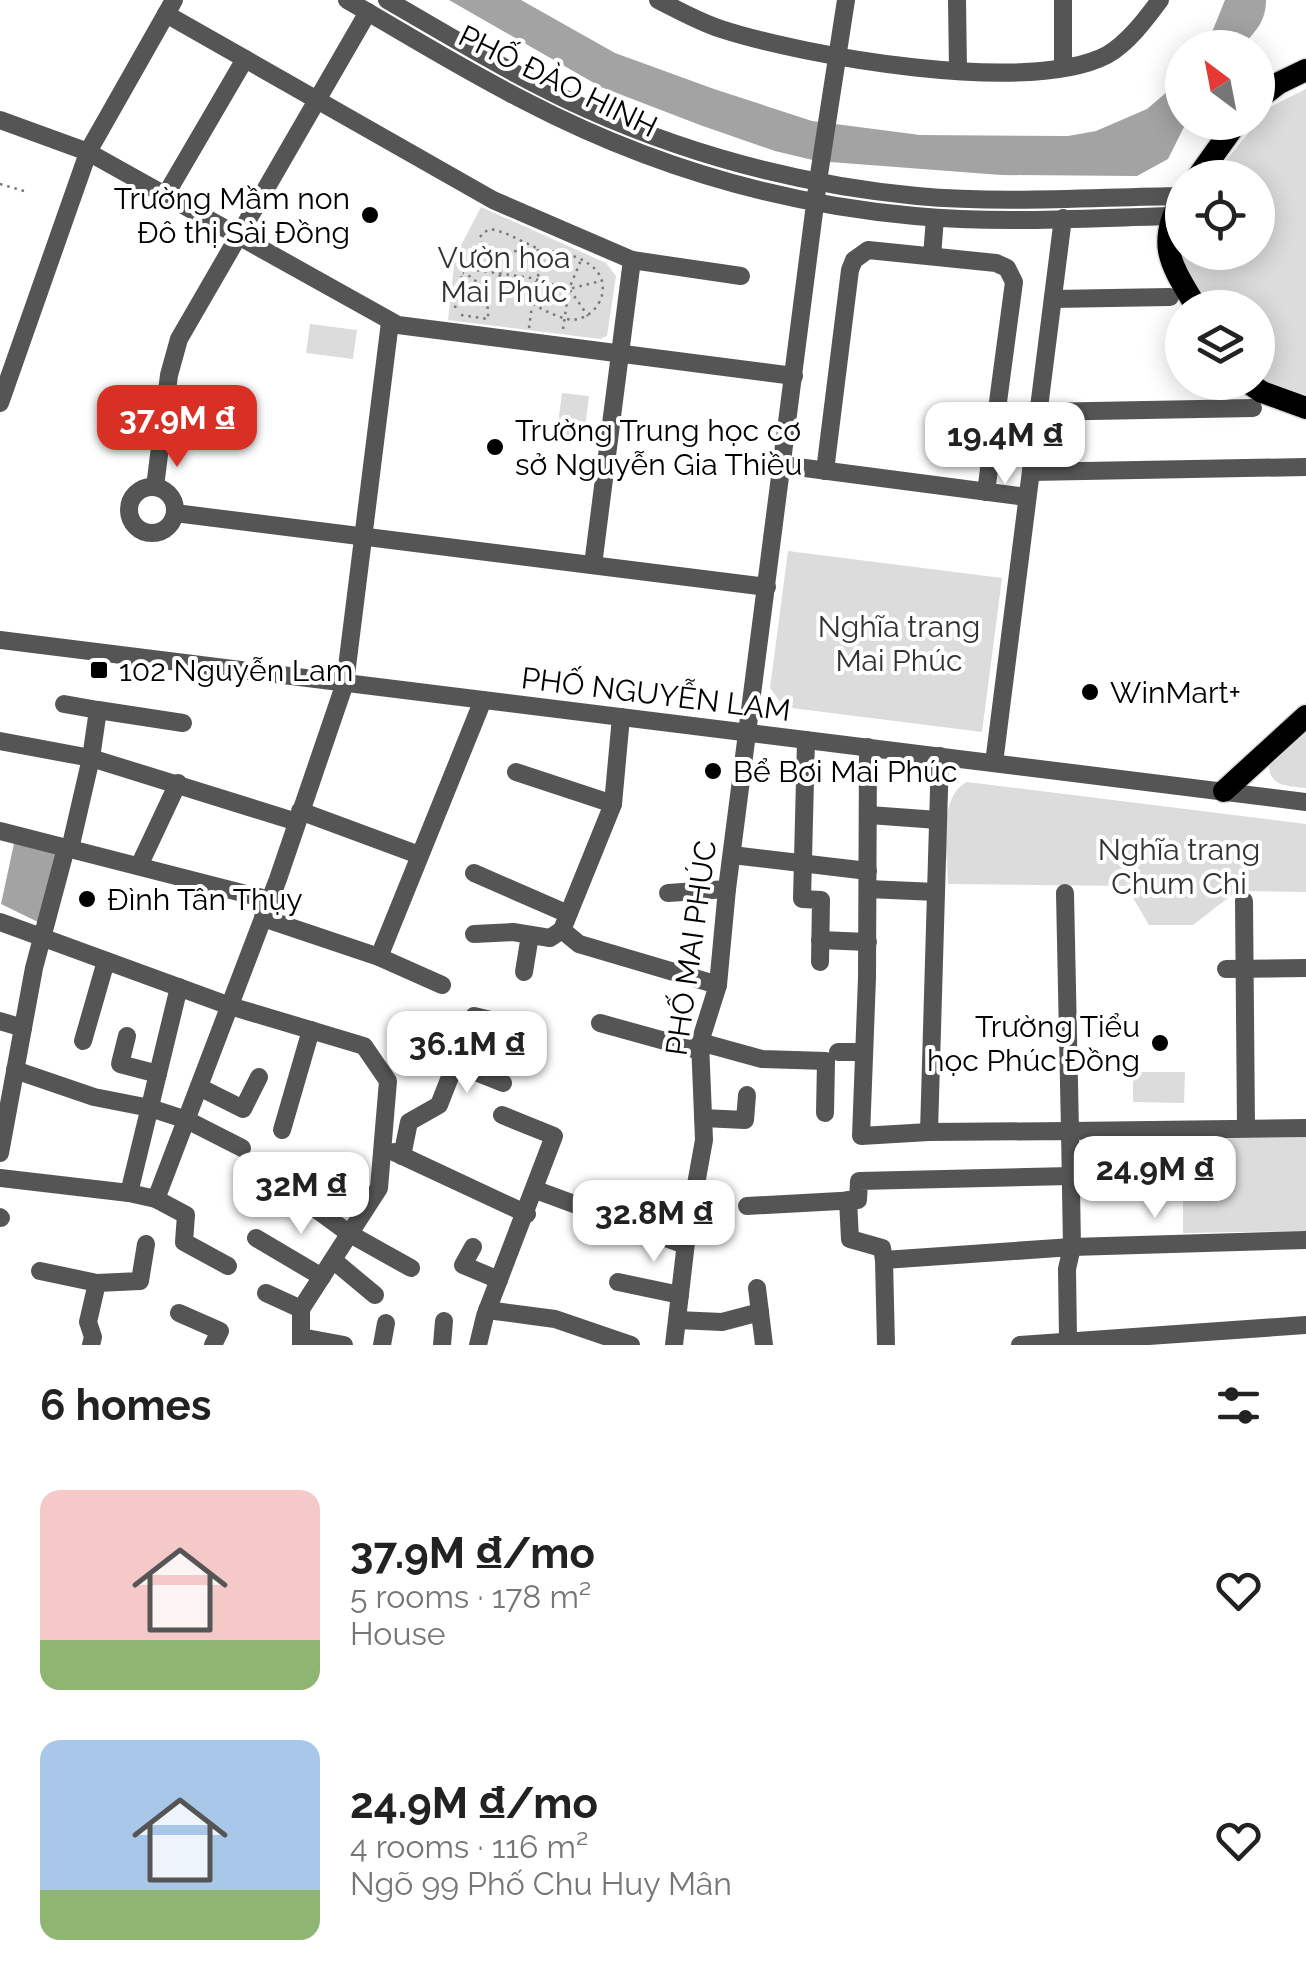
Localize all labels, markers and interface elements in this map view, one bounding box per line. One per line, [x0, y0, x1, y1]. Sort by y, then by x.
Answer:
street label: PHỐ ĐÀO HINH [453, 16, 664, 144]
north arrow [1165, 30, 1275, 140]
map controls [1165, 30, 1275, 400]
button: locate [1165, 160, 1275, 270]
place label: Trường Mầm non Đô thị Sài Đồng [114, 181, 350, 250]
marker: Trường Mầm non Đô thị Sài Đồng [359, 204, 381, 226]
park label: Vườn hoa Mai Phúc [438, 240, 570, 309]
button: layers [1165, 290, 1275, 400]
pin: 37.9M ₫ [85, 385, 269, 470]
text: 37.9M ₫ [119, 399, 235, 436]
pin: 19.4M ₫ [913, 402, 1097, 487]
place label: Trường Trung học cơ sở Nguyễn Gia Thiều [515, 413, 802, 482]
text: 19.4M ₫ [947, 416, 1063, 453]
marker: Trường Trung học cơ sở Nguyễn Gia Thiều [484, 436, 506, 458]
park label: Nghĩa trang Mai Phúc [818, 609, 980, 678]
place label: 102 Nguyễn Lam [119, 653, 353, 688]
street label: PHỐ NGUYỄN LAM [519, 657, 793, 728]
marker: 102 Nguyễn Lam [88, 659, 110, 681]
place label: WinMart+ [1110, 675, 1241, 710]
marker: WinMart+ [1079, 681, 1101, 703]
place label: Bể Bơi Mai Phúc [733, 754, 957, 789]
marker: Bể Bơi Mai Phúc [702, 760, 724, 782]
park label: Nghĩa trang Chum Chi [1098, 832, 1260, 901]
street label: PHỐ MAI PHÚC [657, 838, 723, 1058]
place label: Đình Tân Thụy [107, 882, 303, 917]
marker: Đình Tân Thụy [76, 888, 98, 910]
place label: Trường Tiểu học Phúc Đồng [927, 1009, 1140, 1078]
pin: 36.1M ₫ [375, 1011, 559, 1096]
text: 36.1M ₫ [409, 1025, 525, 1062]
marker: Trường Tiểu học Phúc Đồng [1149, 1032, 1171, 1054]
pin: 24.9M ₫ [1063, 1136, 1247, 1221]
text: 24.9M ₫ [1096, 1150, 1214, 1187]
pin: 32M ₫ [231, 1152, 371, 1237]
text: 32M ₫ [255, 1166, 347, 1203]
pin: 32.8M ₫ [562, 1180, 746, 1265]
text: 32.8M ₫ [595, 1194, 713, 1231]
icon: filters [1211, 1378, 1266, 1433]
text: 6 homes [40, 1381, 211, 1430]
text: 37.9M ₫/mo [350, 1529, 595, 1578]
icon: home [120, 1530, 240, 1650]
icon: heart [1211, 1563, 1266, 1618]
text: 5 rooms · 178 m² [350, 1578, 591, 1615]
text: House [350, 1615, 446, 1652]
text: 24.9M ₫/mo [350, 1779, 598, 1828]
icon: home [120, 1780, 240, 1900]
icon: heart [1211, 1813, 1266, 1868]
text: 4 rooms · 116 m² [350, 1828, 588, 1865]
text: Ngõ 99 Phố Chu Huy Mân [350, 1865, 732, 1902]

